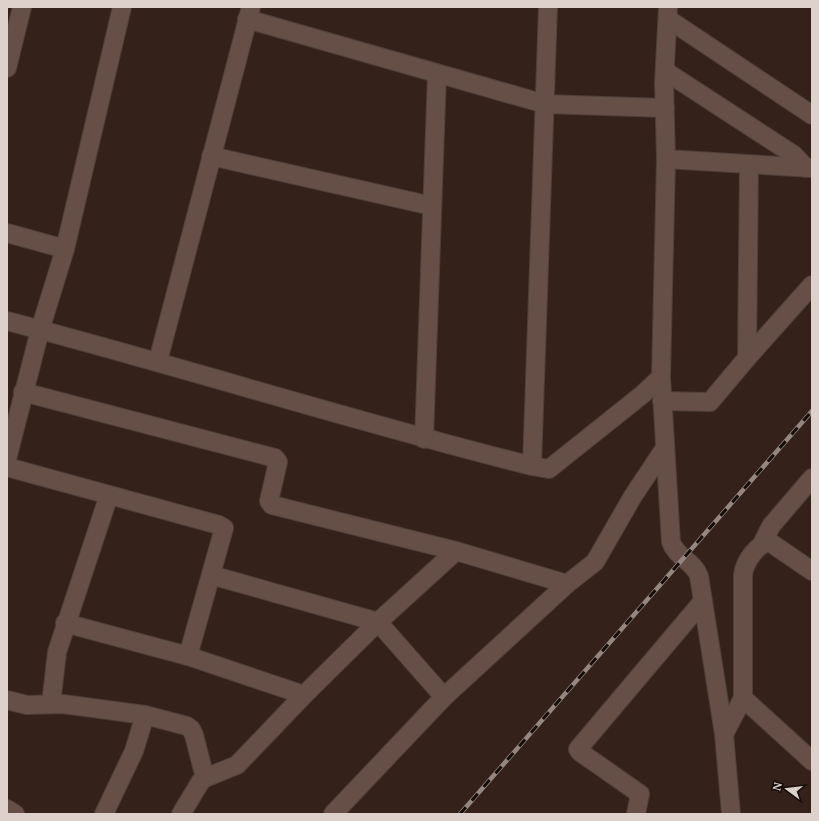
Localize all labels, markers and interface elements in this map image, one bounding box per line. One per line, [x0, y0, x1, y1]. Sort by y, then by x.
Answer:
north arrow [767, 769, 807, 809]
text: N [769, 780, 785, 792]

